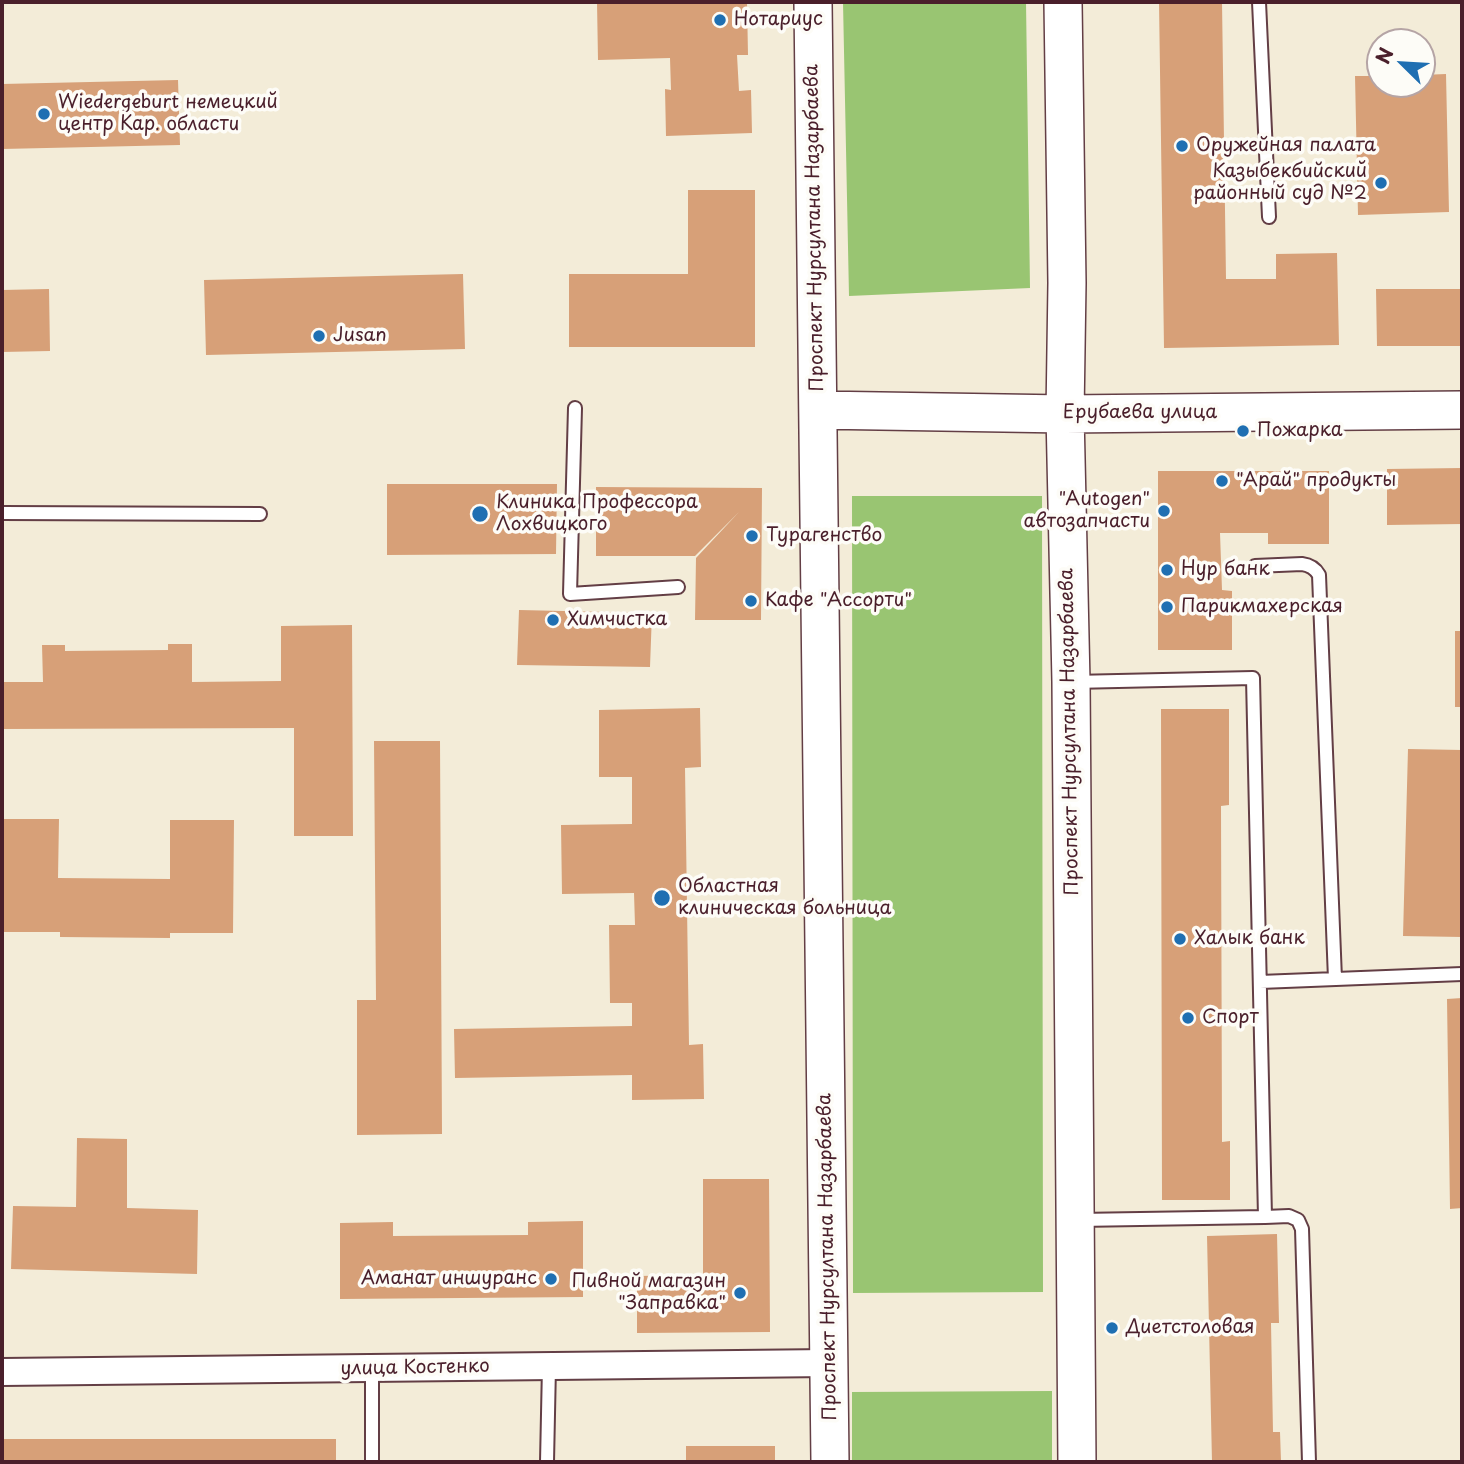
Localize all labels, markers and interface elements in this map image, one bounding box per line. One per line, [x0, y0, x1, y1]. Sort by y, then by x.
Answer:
place label: Нотариус [734, 9, 823, 31]
marker: Нотариус [712, 12, 728, 28]
north arrow [1366, 28, 1436, 98]
text: N [1368, 43, 1399, 68]
street label: Проспект Нурсултана Назарбаева [801, 64, 829, 392]
place label: Wiedergeburt немецкий центр Кар. области [58, 92, 278, 136]
marker: Wiedergeburt немецкий центр Кар. области [36, 106, 52, 122]
place label: Оружейная палата [1196, 135, 1376, 157]
marker: Оружейная палата [1174, 138, 1190, 154]
place label: Казыбекбийский районный суд №2 [1193, 161, 1367, 205]
marker: Казыбекбийский районный суд №2 [1373, 175, 1389, 191]
place label: Jusan [333, 325, 387, 347]
marker: Jusan [311, 328, 327, 344]
street label: Ерубаева улица [1063, 402, 1217, 424]
place label: Пожарка [1257, 420, 1343, 442]
marker: Пожарка [1235, 423, 1251, 439]
place label: "Арай" продукты [1236, 470, 1396, 492]
marker: "Арай" продукты [1214, 473, 1230, 489]
place label: "Autogen" автозапчасти [1024, 489, 1150, 533]
place label: Клиника Профессора Лохвицкого [496, 492, 698, 536]
marker: "Autogen" автозапчасти [1156, 503, 1172, 519]
marker: Клиника Профессора Лохвицкого [470, 504, 490, 524]
place label: Турагенство [766, 525, 882, 547]
marker: Турагенство [744, 528, 760, 544]
place label: Нур банк [1181, 559, 1270, 581]
marker: Нур банк [1159, 562, 1175, 578]
street label: Проспект Нурсултана Назарбаева [1056, 568, 1084, 896]
place label: Кафе "Ассорти" [765, 590, 912, 612]
marker: Кафе "Ассорти" [743, 593, 759, 609]
place label: Парикмахерская [1181, 596, 1343, 618]
marker: Парикмахерская [1159, 599, 1175, 615]
place label: Химчистка [567, 609, 667, 631]
marker: Химчистка [545, 612, 561, 628]
place label: Областная клиническая больница [678, 876, 891, 920]
marker: Областная клиническая больница [652, 888, 672, 908]
place label: Халык банк [1194, 928, 1305, 950]
marker: Халык банк [1172, 931, 1188, 947]
place label: Спорт [1202, 1007, 1259, 1029]
marker: Спорт [1180, 1010, 1196, 1026]
street label: Проспект Нурсултана Назарбаева [814, 1093, 842, 1421]
place label: Аманат иншуранс [361, 1268, 537, 1290]
marker: Аманат иншуранс [543, 1271, 559, 1287]
place label: Пивной магазин "Заправка" [572, 1271, 726, 1315]
marker: Пивной магазин "Заправка" [732, 1285, 748, 1301]
place label: Диетстоловая [1126, 1317, 1255, 1339]
marker: Диетстоловая [1104, 1320, 1120, 1336]
street label: улица Костенко [340, 1355, 490, 1381]

